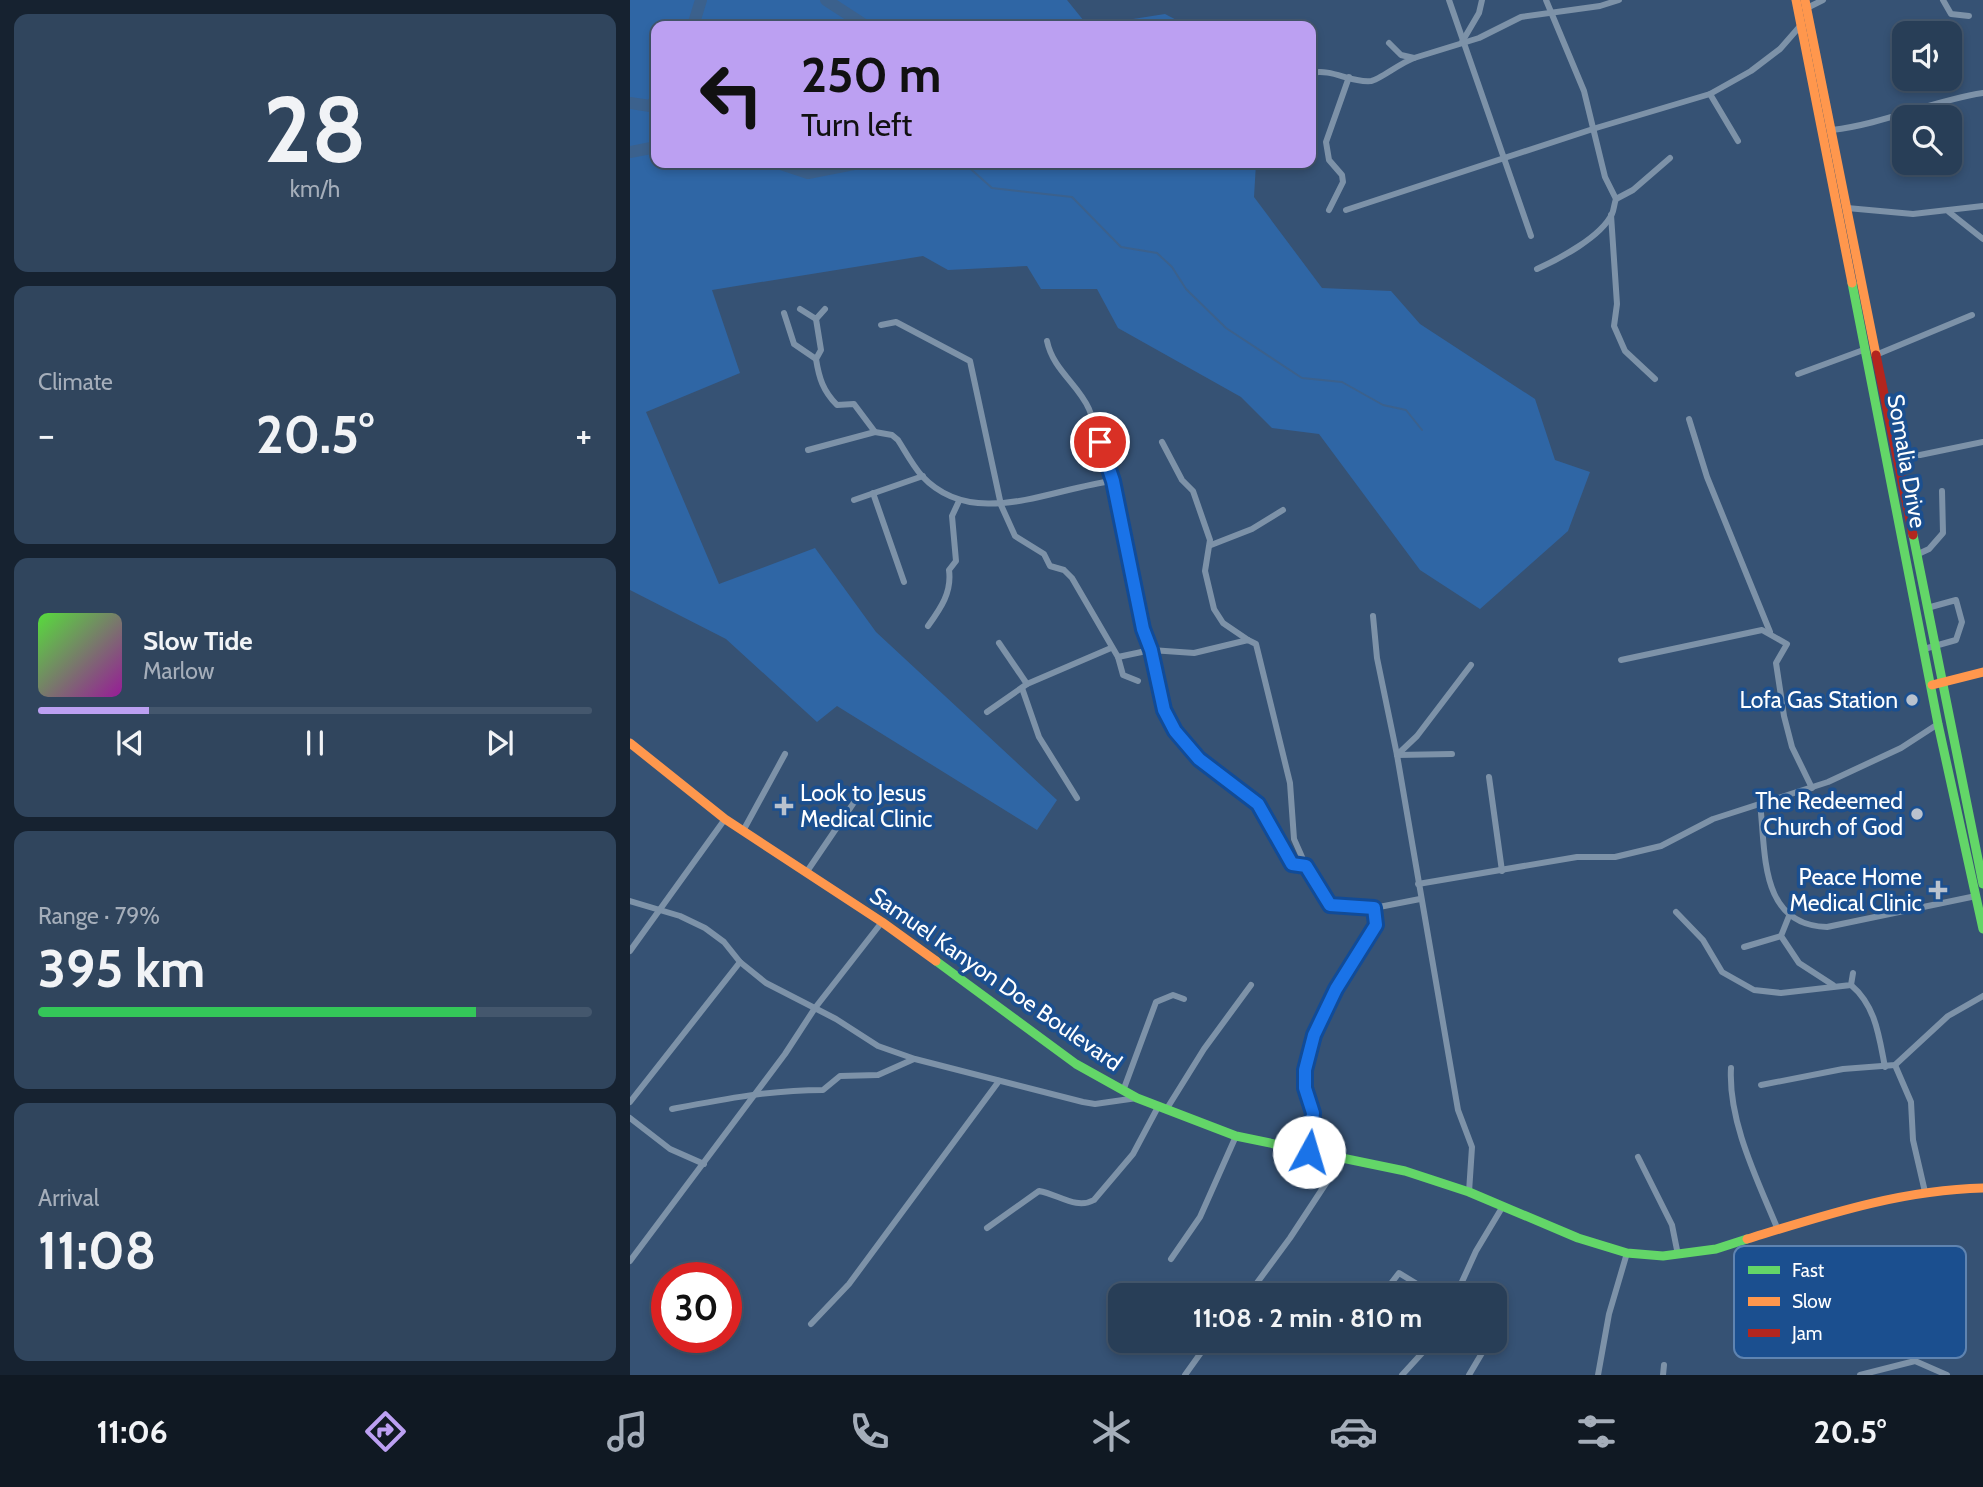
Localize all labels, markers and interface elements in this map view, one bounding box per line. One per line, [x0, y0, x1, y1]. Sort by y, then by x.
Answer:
map controls [1892, 21, 1962, 175]
button: sound [1892, 21, 1962, 91]
text: 250 m [801, 45, 941, 104]
icon: left [686, 49, 777, 140]
text: 28 [263, 74, 367, 185]
text: Turn left [801, 105, 912, 144]
button: search [1892, 105, 1962, 175]
text: km/h [290, 175, 340, 203]
text: Climate [38, 368, 113, 396]
street label: Somalia Drive [1881, 392, 1933, 530]
text: 20.5° [256, 403, 374, 466]
text: − [38, 411, 55, 458]
text: + [575, 411, 592, 458]
pin [1070, 412, 1130, 472]
icon: arrive [1081, 423, 1119, 461]
text: Slow Tide [143, 625, 253, 657]
text: Marlow [143, 657, 214, 685]
place label: Lofa Gas Station [1739, 686, 1898, 714]
marker: Lofa Gas Station [1904, 692, 1920, 708]
icon: previous [111, 724, 149, 762]
icon: pause [296, 724, 334, 762]
icon: next [481, 724, 519, 762]
place label: Look to Jesus Medical Clinic [800, 779, 933, 833]
place label: The Redeemed Church of God [1755, 787, 1903, 841]
marker: Look to Jesus Medical Clinic [774, 796, 794, 816]
marker: The Redeemed Church of God [1909, 806, 1925, 822]
place label: Peace Home Medical Clinic [1789, 863, 1922, 917]
marker: Peace Home Medical Clinic [1928, 880, 1948, 900]
street label: Samuel Kanyon Doe Boulevard [865, 881, 1127, 1077]
text: Range · 79% [38, 902, 160, 930]
text: 395 km [38, 937, 205, 1000]
position arrow [1272, 1115, 1346, 1189]
text: Arrival [38, 1184, 99, 1212]
text: 11:08 [38, 1219, 156, 1282]
legend [1734, 1246, 1966, 1358]
text: Fast [1792, 1259, 1825, 1282]
speed limit sign: 30 [651, 1262, 742, 1353]
text: Slow [1792, 1290, 1832, 1313]
text: 11:08 · 2 min · 810 m [1193, 1302, 1422, 1334]
text: Jam [1791, 1322, 1822, 1345]
icon: directions [361, 1407, 410, 1456]
icon: music [603, 1407, 652, 1456]
icon: phone [845, 1407, 894, 1456]
icon: climate [1087, 1407, 1136, 1456]
icon: car [1329, 1407, 1378, 1456]
icon: filters [1572, 1407, 1621, 1456]
text: 11:06 [97, 1412, 168, 1451]
text: 20.5° [1814, 1412, 1886, 1451]

